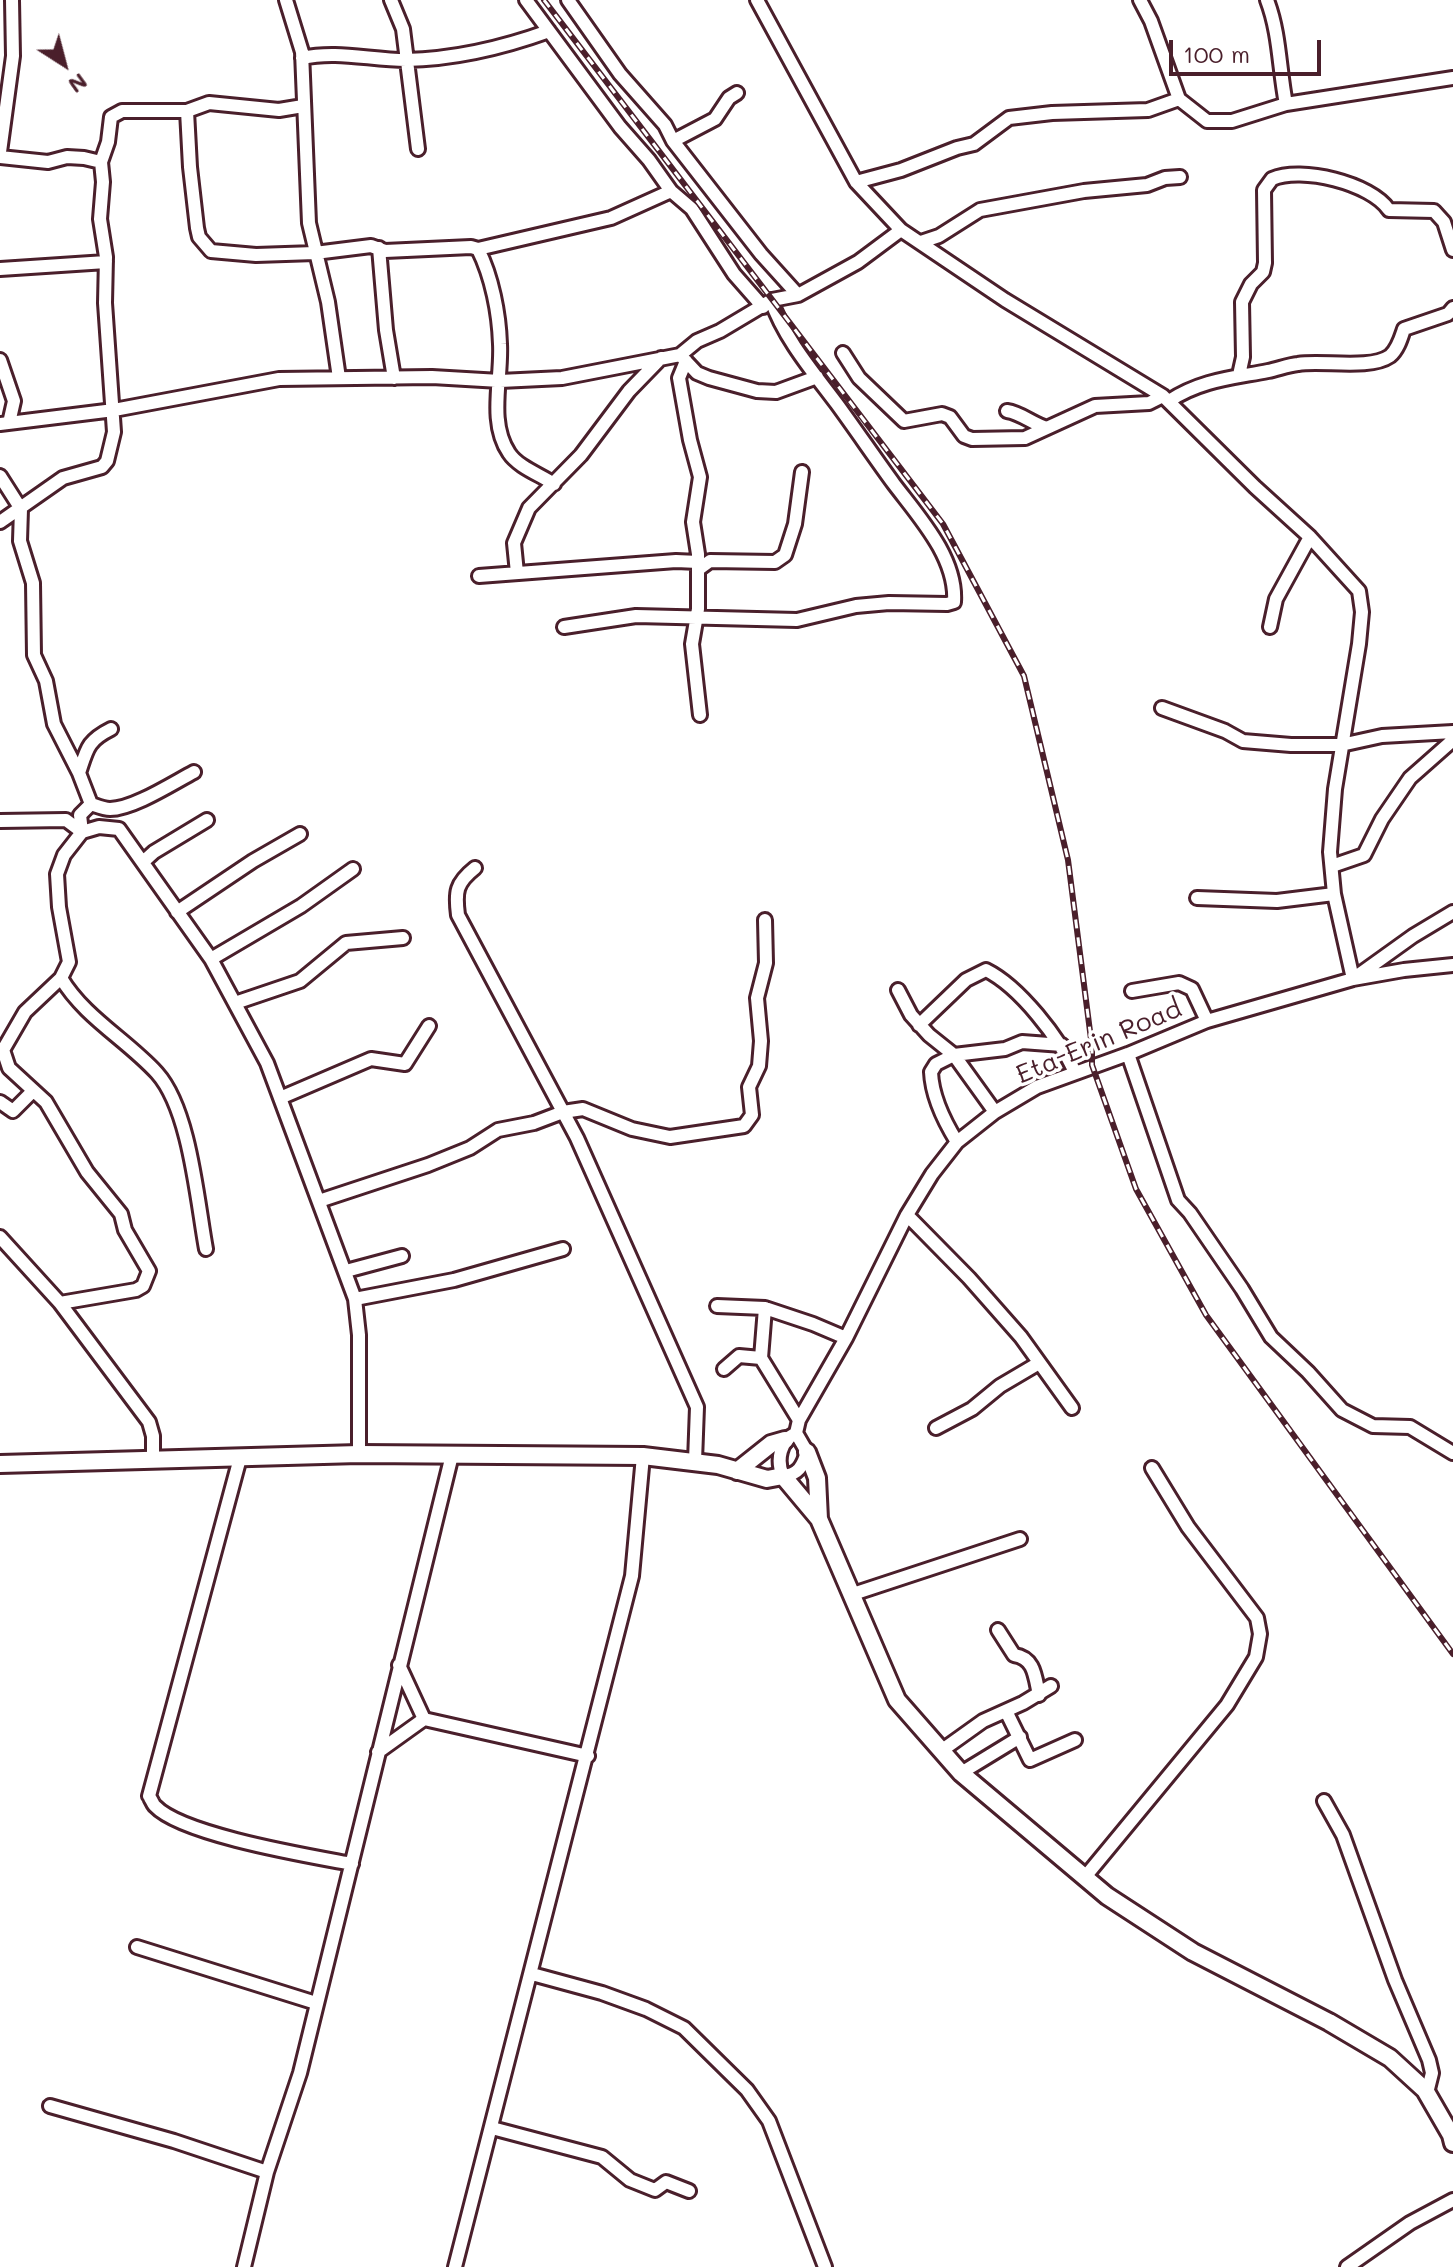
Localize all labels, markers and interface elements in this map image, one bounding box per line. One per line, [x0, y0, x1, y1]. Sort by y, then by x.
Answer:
north arrow [24, 24, 104, 104]
scale bar [1173, 24, 1325, 74]
text: 100 m [1183, 38, 1250, 69]
text: N [63, 67, 94, 100]
street label: Eta-Erin Road [1011, 993, 1187, 1091]

